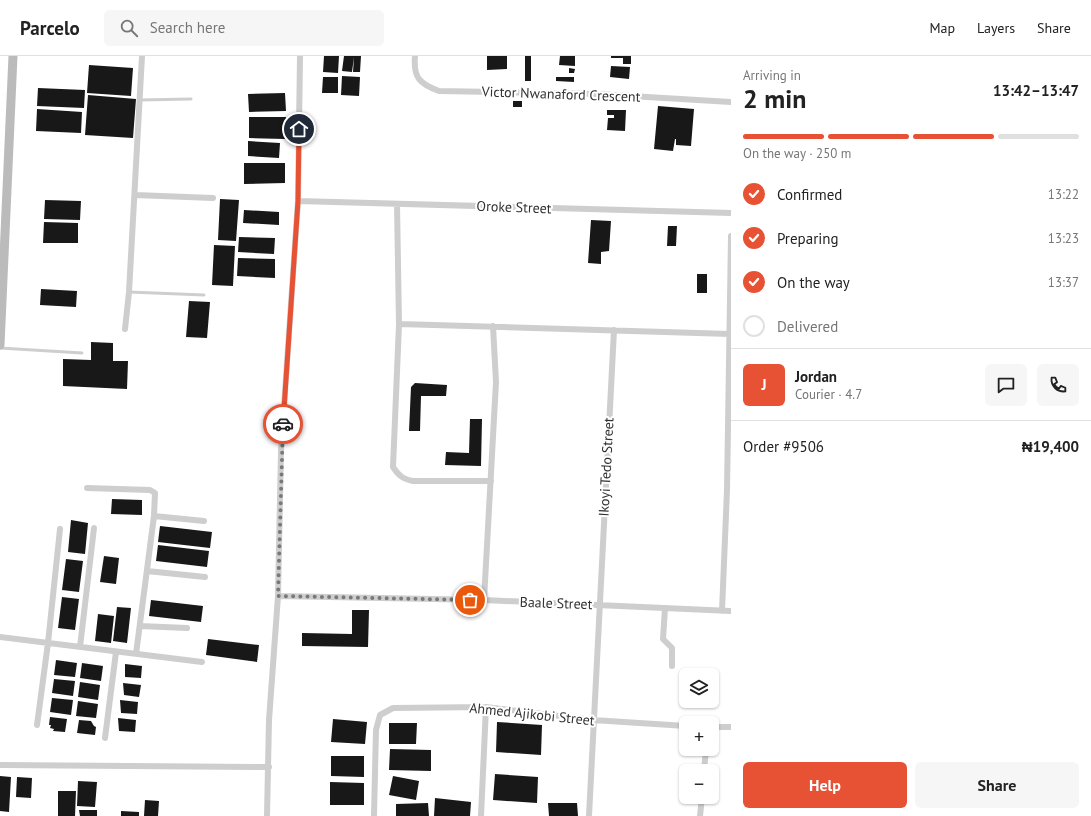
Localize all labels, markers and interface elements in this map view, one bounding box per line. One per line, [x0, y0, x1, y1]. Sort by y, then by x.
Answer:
search box [104, 10, 384, 46]
text: Parcelo [20, 16, 80, 40]
icon: search [118, 17, 140, 39]
text: Search here [150, 18, 225, 37]
text: Map [929, 19, 955, 37]
text: Layers [977, 19, 1015, 37]
text: Share [1037, 19, 1071, 37]
text: Arriving in [743, 67, 801, 84]
text: 13:42–13:47 [993, 81, 1079, 100]
street label: Victor Nwanaford Crescent [480, 82, 641, 106]
text: 2 min [743, 82, 806, 115]
pin [282, 112, 316, 146]
icon: home [288, 118, 310, 140]
text: On the way · 250 m [743, 145, 851, 162]
icon: check [743, 183, 765, 205]
text: Confirmed [777, 185, 842, 204]
text: 13:22 [1048, 186, 1079, 203]
street label: Oroke Street [476, 197, 552, 217]
icon: check [743, 227, 765, 249]
text: Preparing [777, 229, 839, 248]
text: 13:23 [1048, 230, 1079, 247]
icon: check [743, 271, 765, 293]
text: On the way [777, 273, 850, 292]
text: 13:37 [1048, 274, 1079, 291]
text: Delivered [777, 317, 838, 336]
button: chat [985, 364, 1027, 406]
button: phone [1037, 364, 1079, 406]
text: Jordan [795, 367, 837, 386]
text: J [761, 375, 767, 394]
text: Courier · 4.7 [795, 386, 862, 403]
courier [263, 404, 303, 444]
icon: car [272, 413, 294, 435]
street label: Ikoyi Tedo Street [594, 417, 618, 517]
text: Order #9506 [743, 437, 824, 456]
text: ₦19,400 [1022, 437, 1079, 456]
pin [453, 583, 487, 617]
icon: bag [459, 589, 481, 611]
street label: Baale Street [519, 593, 593, 613]
map controls [679, 668, 719, 804]
button: layers [679, 668, 719, 708]
street label: Ahmed Ajikobi Street [469, 698, 596, 730]
button: + [679, 716, 719, 756]
button: Help [743, 762, 907, 808]
button: Share [915, 762, 1079, 808]
button: − [679, 764, 719, 804]

